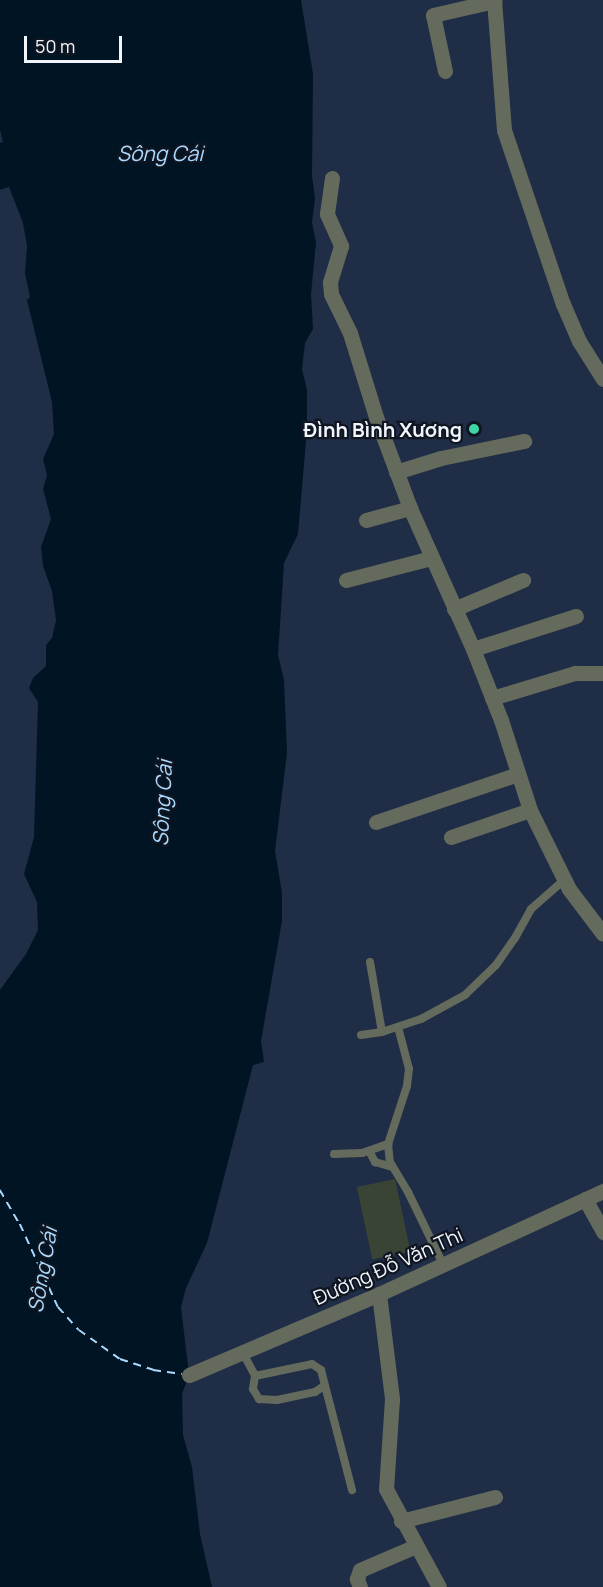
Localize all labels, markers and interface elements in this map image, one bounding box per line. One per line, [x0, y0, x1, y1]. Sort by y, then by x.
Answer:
scale bar [27, 24, 124, 62]
text: 50 m [35, 34, 75, 58]
water label: Sông Cái [117, 140, 203, 166]
place label: Đình Bình Xương [303, 417, 462, 441]
marker: Đình Bình Xương [467, 422, 481, 436]
water label: Sông Cái [147, 759, 177, 847]
street label: Đường Đỗ Văn Thi [310, 1222, 466, 1310]
water label: Sông Cái [22, 1225, 62, 1315]

